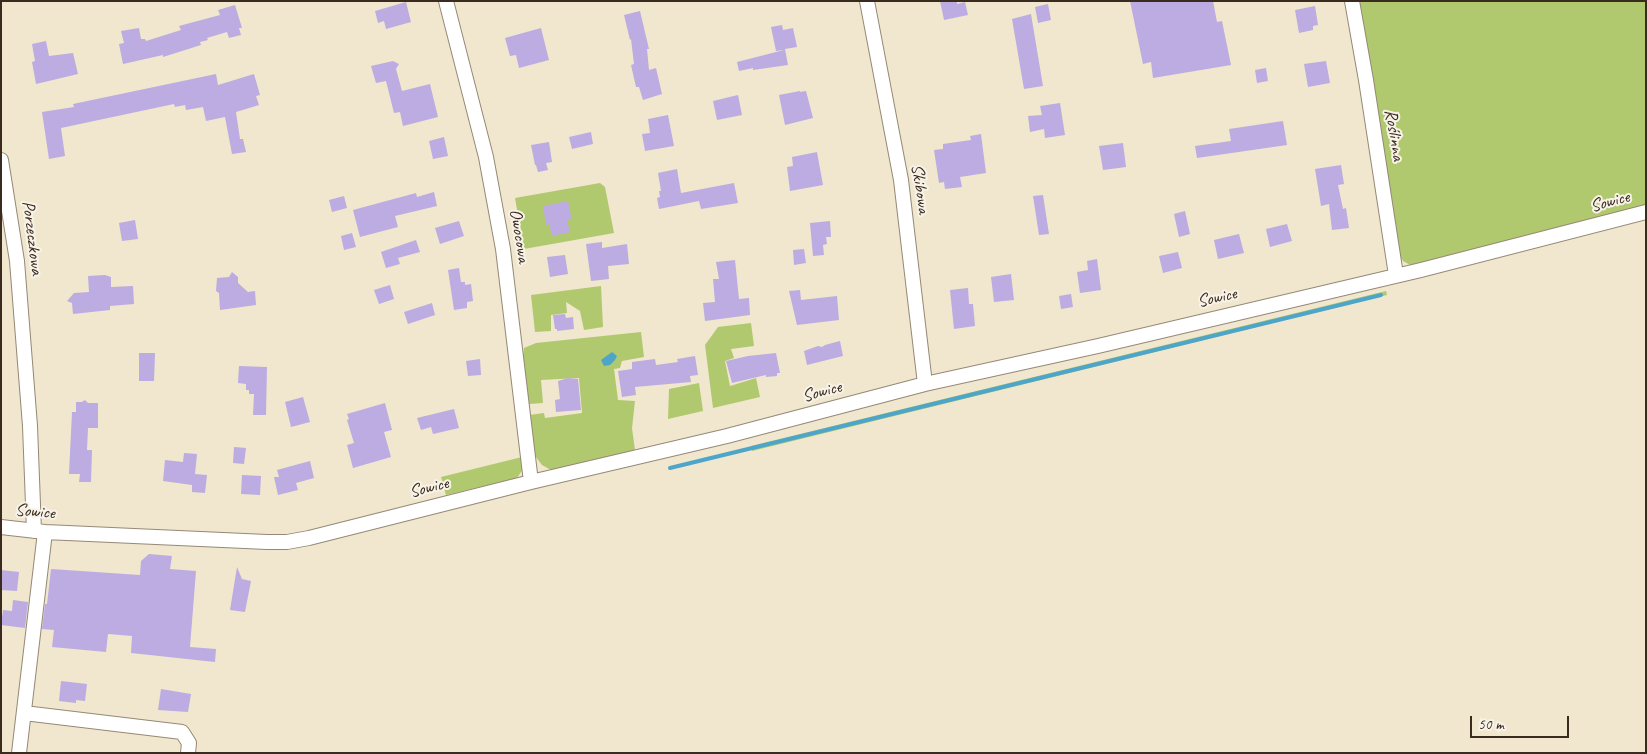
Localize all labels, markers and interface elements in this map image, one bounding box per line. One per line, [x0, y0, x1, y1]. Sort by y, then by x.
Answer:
street label: Roślinna [1379, 108, 1409, 162]
street label: Skibowa [906, 163, 934, 215]
street label: Sowice [1588, 186, 1632, 218]
street label: Porzeczkowa [17, 200, 47, 276]
street label: Owocowa [504, 208, 534, 264]
street label: Sowice [1195, 283, 1239, 313]
street label: Sowice [800, 376, 844, 408]
street label: Sowice [407, 473, 451, 503]
street label: Sowice [14, 500, 56, 524]
scale bar [1472, 706, 1571, 738]
text: 50 m [1478, 715, 1504, 734]

